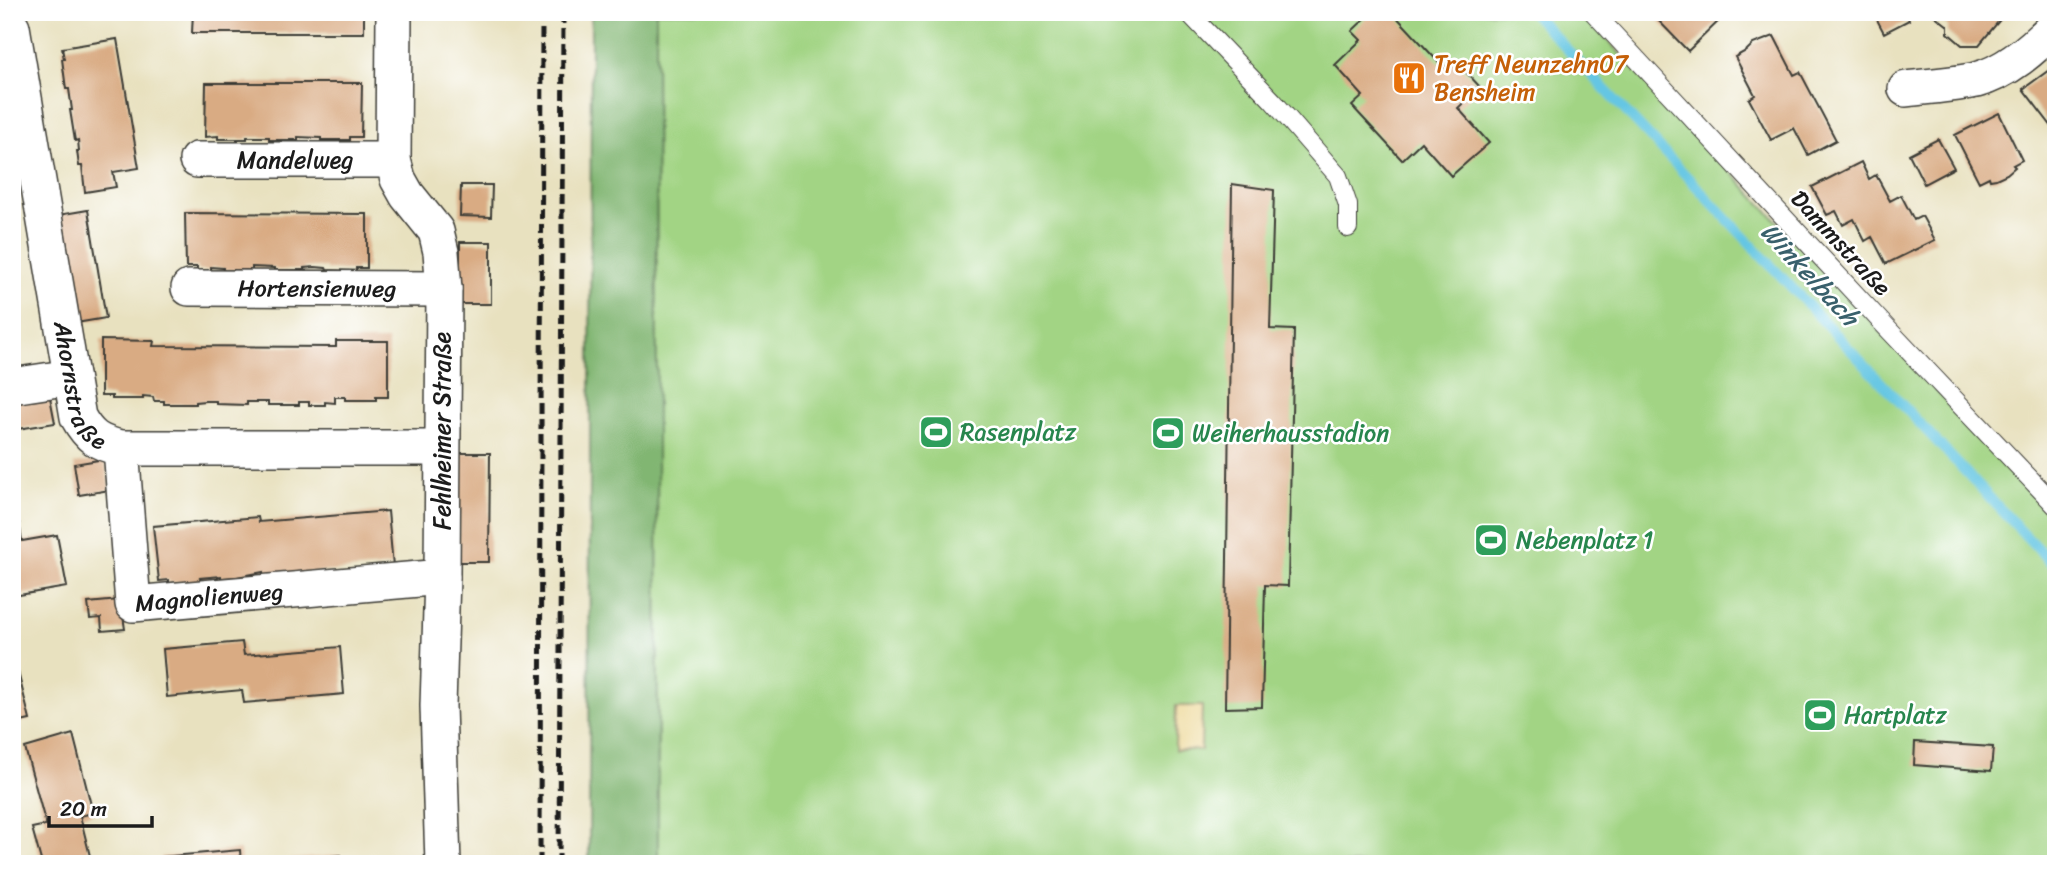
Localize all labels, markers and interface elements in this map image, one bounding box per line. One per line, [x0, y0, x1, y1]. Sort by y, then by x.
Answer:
place label: Treff Neunzehn07 Bensheim [1434, 43, 1629, 113]
restaurant icon: Treff Neunzehn07 Bensheim [1390, 59, 1428, 97]
street label: Mandelweg [237, 139, 353, 181]
street label: Dammstraße [1780, 180, 1902, 306]
water label: Winkelbach [1749, 211, 1873, 339]
street label: Hortensienweg [237, 267, 397, 310]
street label: Ahornstraße [41, 317, 115, 462]
street label: Fehlheimer Straße [421, 332, 463, 530]
place label: Rasenplatz [960, 411, 1077, 453]
place label: Weiherhausstadion [1192, 412, 1389, 454]
sports icon: Rasenplatz [917, 413, 955, 451]
sports icon: Weiherhausstadion [1149, 414, 1187, 452]
place label: Nebenplatz 1 [1516, 519, 1653, 561]
sports icon: Nebenplatz 1 [1472, 521, 1510, 559]
street label: Magnolienweg [133, 570, 285, 625]
place label: Hartplatz [1844, 694, 1947, 736]
sports icon: Hartplatz [1801, 696, 1839, 734]
scale bar [49, 785, 152, 829]
text: 20 m [60, 790, 107, 828]

